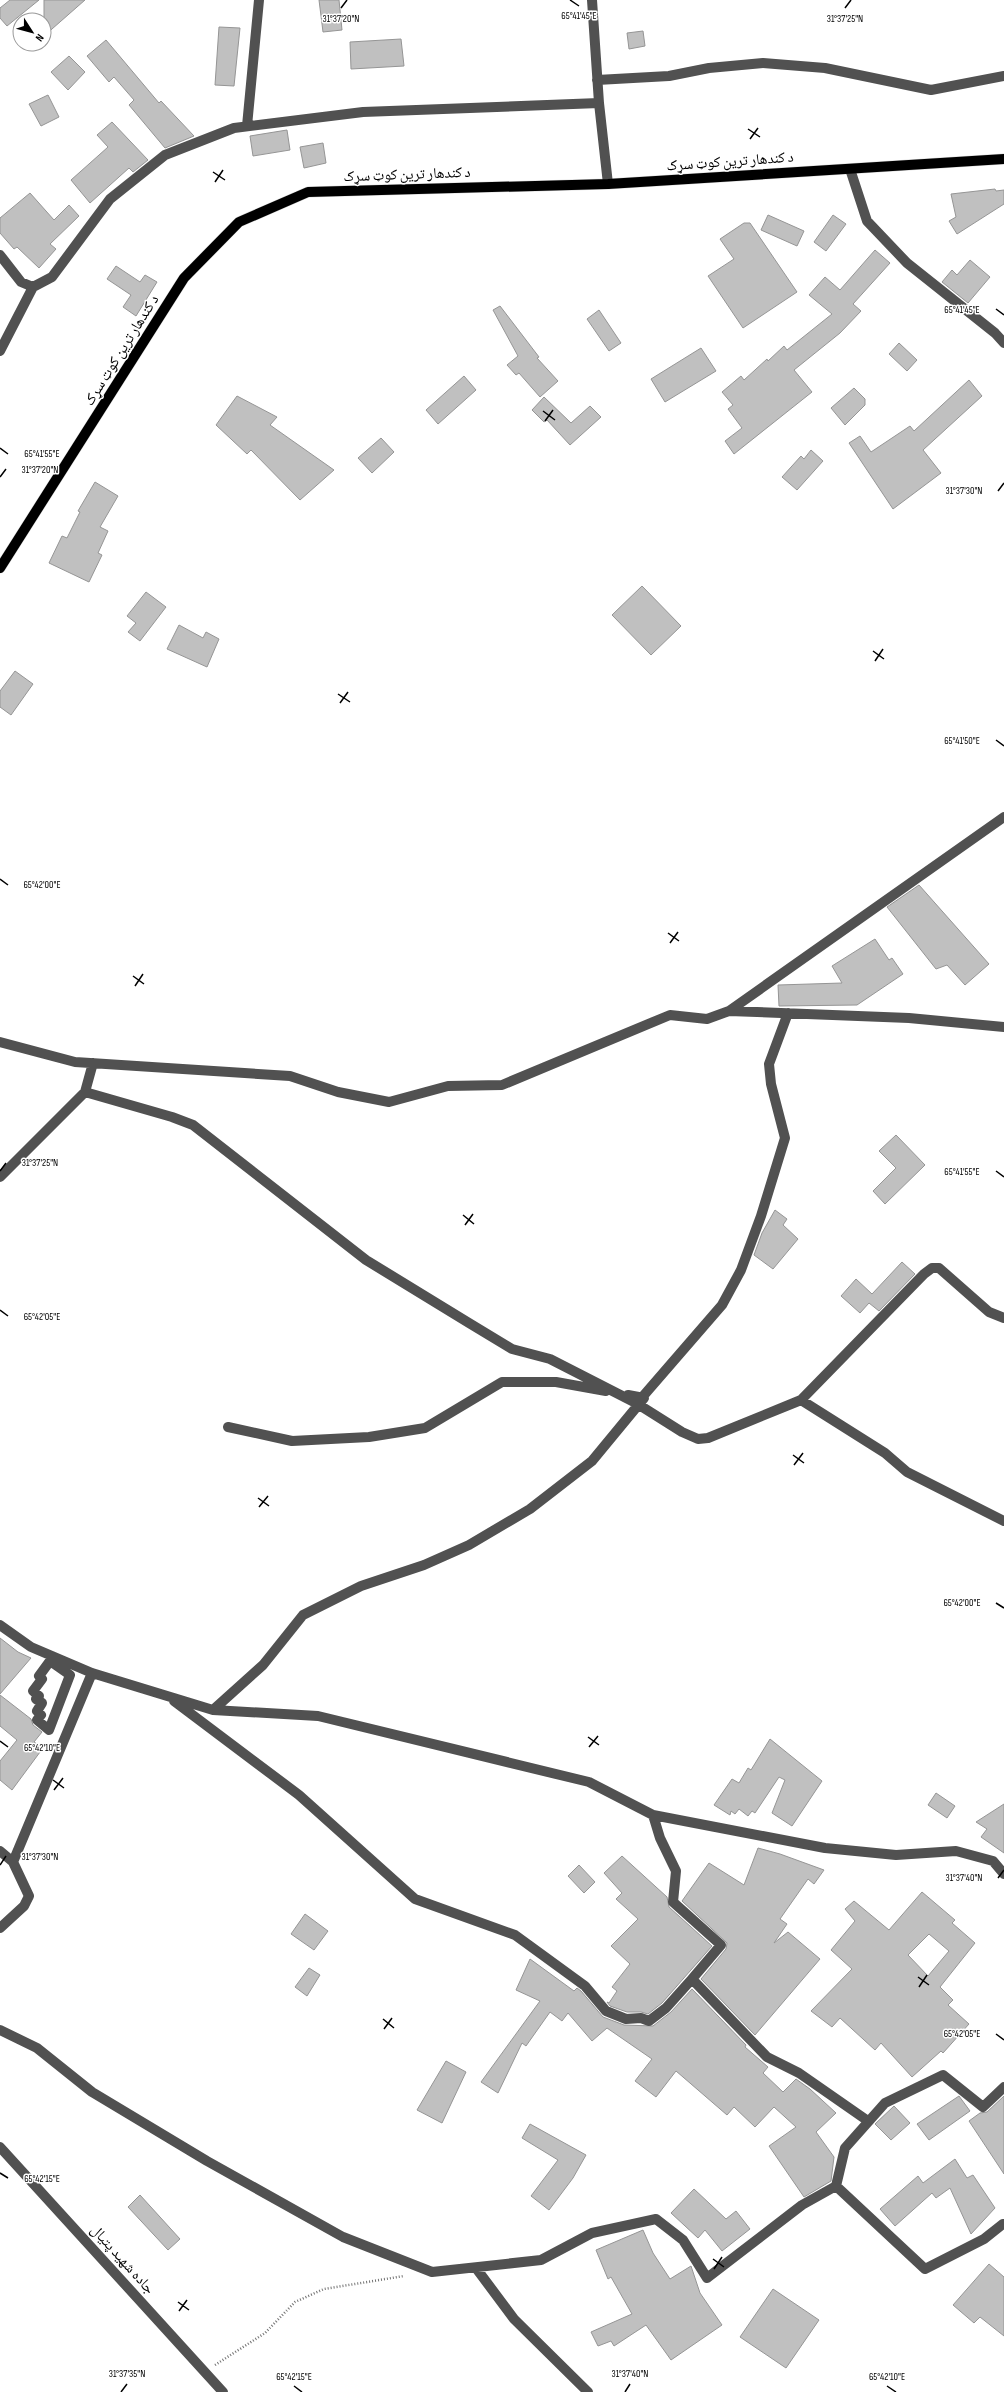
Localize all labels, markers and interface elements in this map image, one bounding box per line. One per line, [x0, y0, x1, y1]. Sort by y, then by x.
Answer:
text: 65°41'45"E [561, 10, 597, 22]
north arrow [12, 12, 52, 52]
text: 31°37'20"N [323, 13, 359, 25]
text: 31°37'25"N [827, 13, 863, 25]
text: N [33, 31, 47, 44]
street label: د کندهار ترين کوټ سړک [666, 148, 794, 175]
street label: د کندهار ترين کوټ سړک [343, 163, 471, 186]
street label: د کندهار ترين کوټ سړک [80, 291, 163, 409]
text: 65°41'45"E [944, 304, 980, 316]
text: 65°41'55"E [24, 448, 60, 460]
text: 31°37'20"N [22, 464, 58, 476]
text: 31°37'30"N [946, 485, 982, 497]
text: 65°41'50"E [944, 735, 980, 747]
text: 65°42'00"E [23, 879, 61, 891]
text: 31°37'25"N [22, 1157, 58, 1169]
text: 65°41'55"E [944, 1166, 980, 1178]
text: 65°42'05"E [24, 1311, 60, 1323]
text: 65°42'00"E [943, 1597, 981, 1609]
text: 65°42'10"E [24, 1742, 60, 1754]
text: 31°37'30"N [22, 1851, 58, 1863]
text: 31°37'40"N [946, 1872, 982, 1884]
text: 65°42'05"E [944, 2028, 980, 2040]
text: 65°42'15"E [24, 2173, 60, 2185]
street label: جاده شهید پتیال [86, 2221, 159, 2298]
text: 31°37'35"N [109, 2368, 145, 2380]
text: 31°37'40"N [612, 2368, 648, 2380]
text: 65°42'15"E [276, 2371, 312, 2383]
text: 65°42'10"E [869, 2371, 905, 2383]

